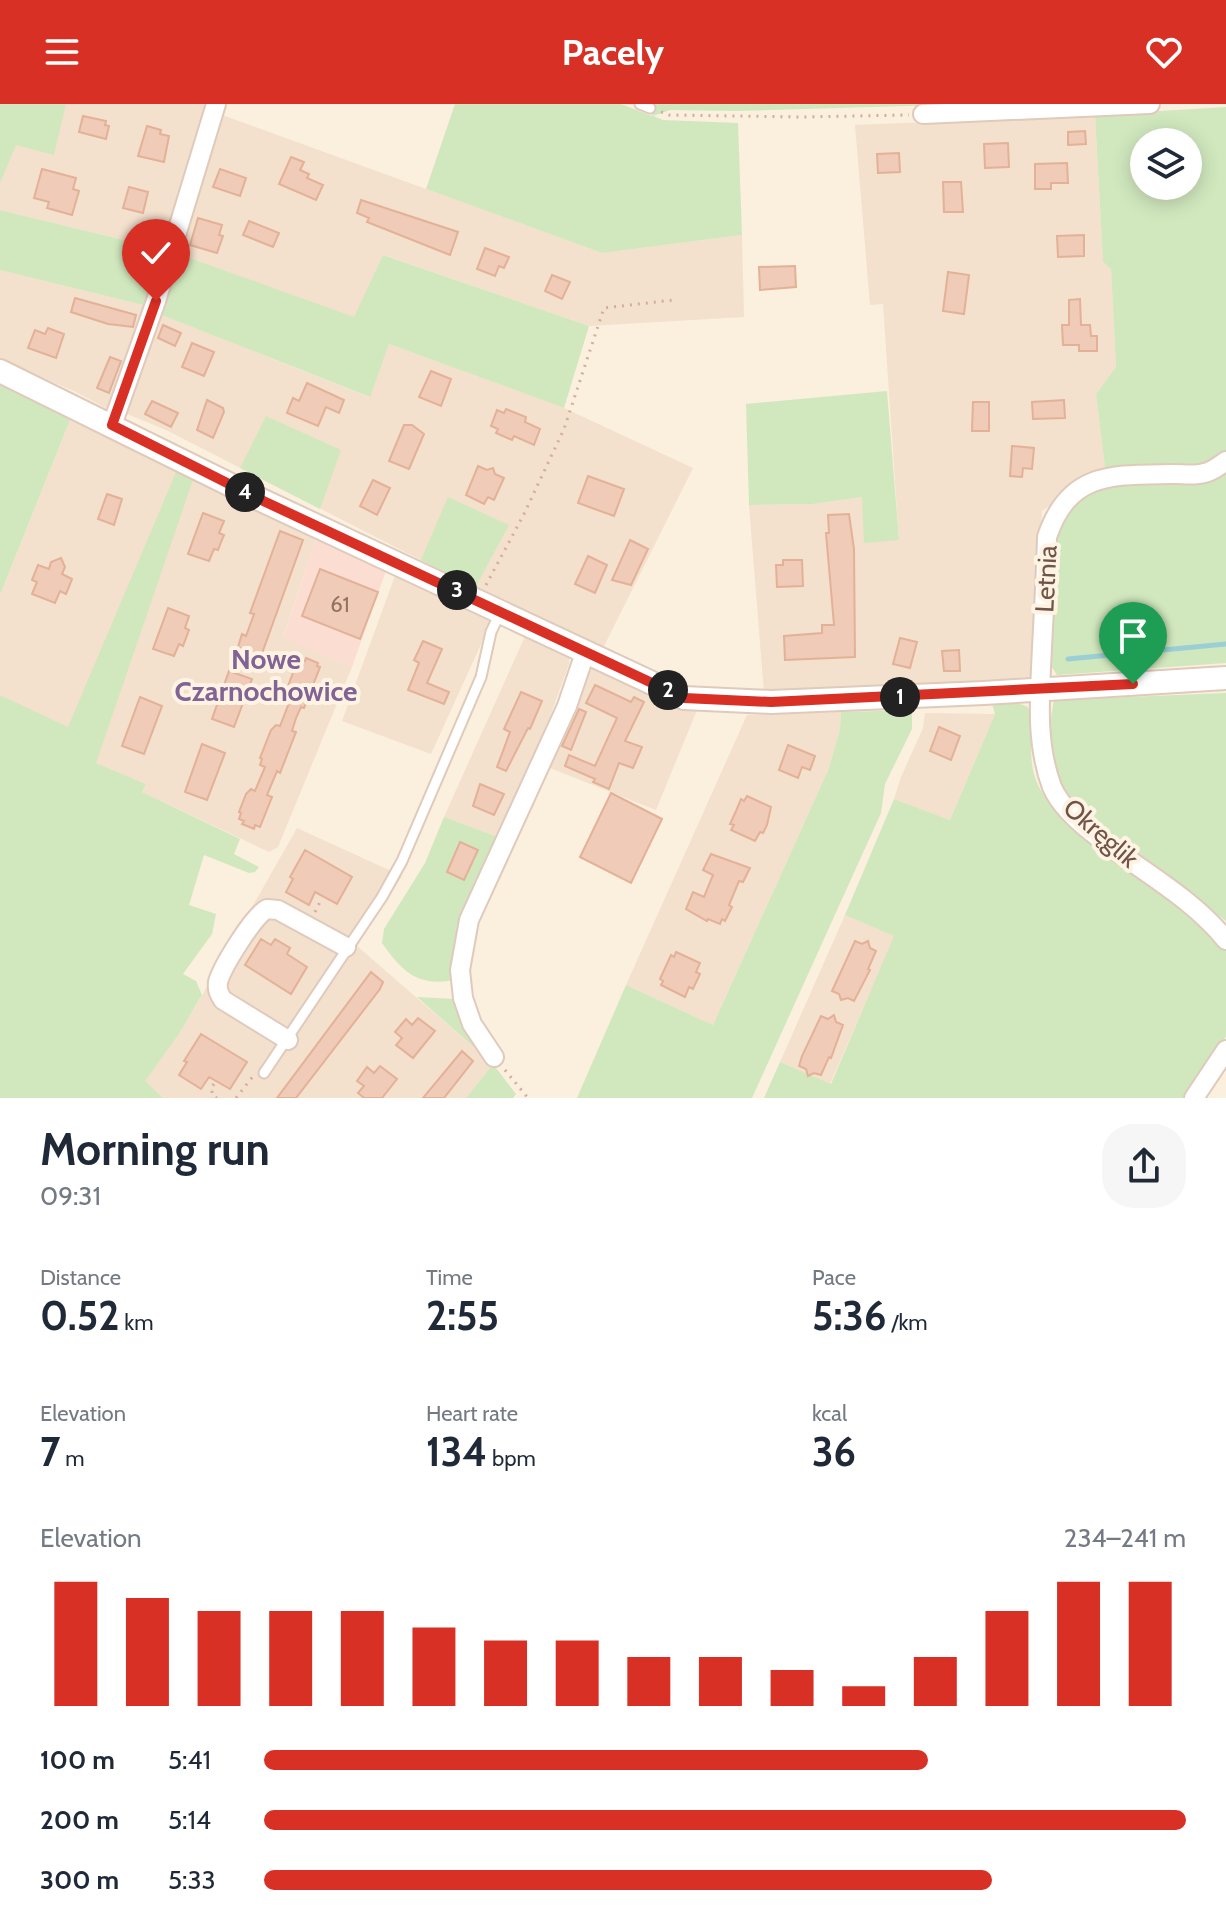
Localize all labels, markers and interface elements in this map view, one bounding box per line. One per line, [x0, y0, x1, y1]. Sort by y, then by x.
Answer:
icon: menu [40, 30, 84, 74]
text: Pacely [562, 30, 664, 74]
icon: heart [1142, 30, 1186, 74]
map controls [1130, 128, 1202, 200]
button: layers [1130, 128, 1202, 200]
pin [122, 219, 190, 301]
icon: check [134, 231, 178, 275]
pin: 4 [225, 472, 265, 512]
text: 4 [238, 478, 252, 505]
street label: Letnia [1028, 544, 1064, 613]
pin: 3 [437, 570, 477, 610]
text: 3 [451, 576, 463, 603]
house number: 61 [330, 591, 350, 618]
pin [1099, 602, 1167, 684]
icon: arrive [1111, 614, 1155, 658]
district label: Nowe Czarnochowice [175, 642, 357, 708]
pin: 2 [648, 670, 688, 710]
text: 2 [662, 676, 674, 703]
pin: 1 [880, 677, 920, 717]
text: 1 [896, 683, 904, 710]
street label: Okręglik [1057, 792, 1145, 875]
text: Morning run [40, 1123, 270, 1176]
button: share [1102, 1124, 1186, 1208]
text: 09:31 [40, 1180, 101, 1212]
text: Distance [40, 1264, 121, 1291]
text: Time [426, 1264, 473, 1291]
text: Pace [812, 1264, 856, 1291]
text: 0.52 [40, 1291, 119, 1340]
text: 2:55 [426, 1291, 499, 1340]
text: 5:36 [812, 1291, 886, 1340]
text: km [119, 1309, 153, 1336]
text: /km [886, 1309, 928, 1336]
text: Elevation [40, 1400, 126, 1427]
text: Heart rate [426, 1400, 518, 1427]
text: kcal [812, 1400, 847, 1427]
text: 7 [40, 1427, 60, 1476]
text: 134 [426, 1427, 487, 1476]
text: 36 [812, 1427, 856, 1476]
text: m [60, 1445, 85, 1472]
text: bpm [487, 1445, 536, 1472]
text: Elevation [40, 1522, 142, 1554]
text: 234–241 m [1064, 1522, 1186, 1554]
text: 100 m [40, 1744, 115, 1776]
text: 5:41 [168, 1744, 211, 1776]
text: 200 m [40, 1804, 119, 1836]
text: 5:14 [168, 1804, 211, 1836]
text: 300 m [40, 1864, 119, 1896]
text: 5:33 [168, 1864, 216, 1896]

